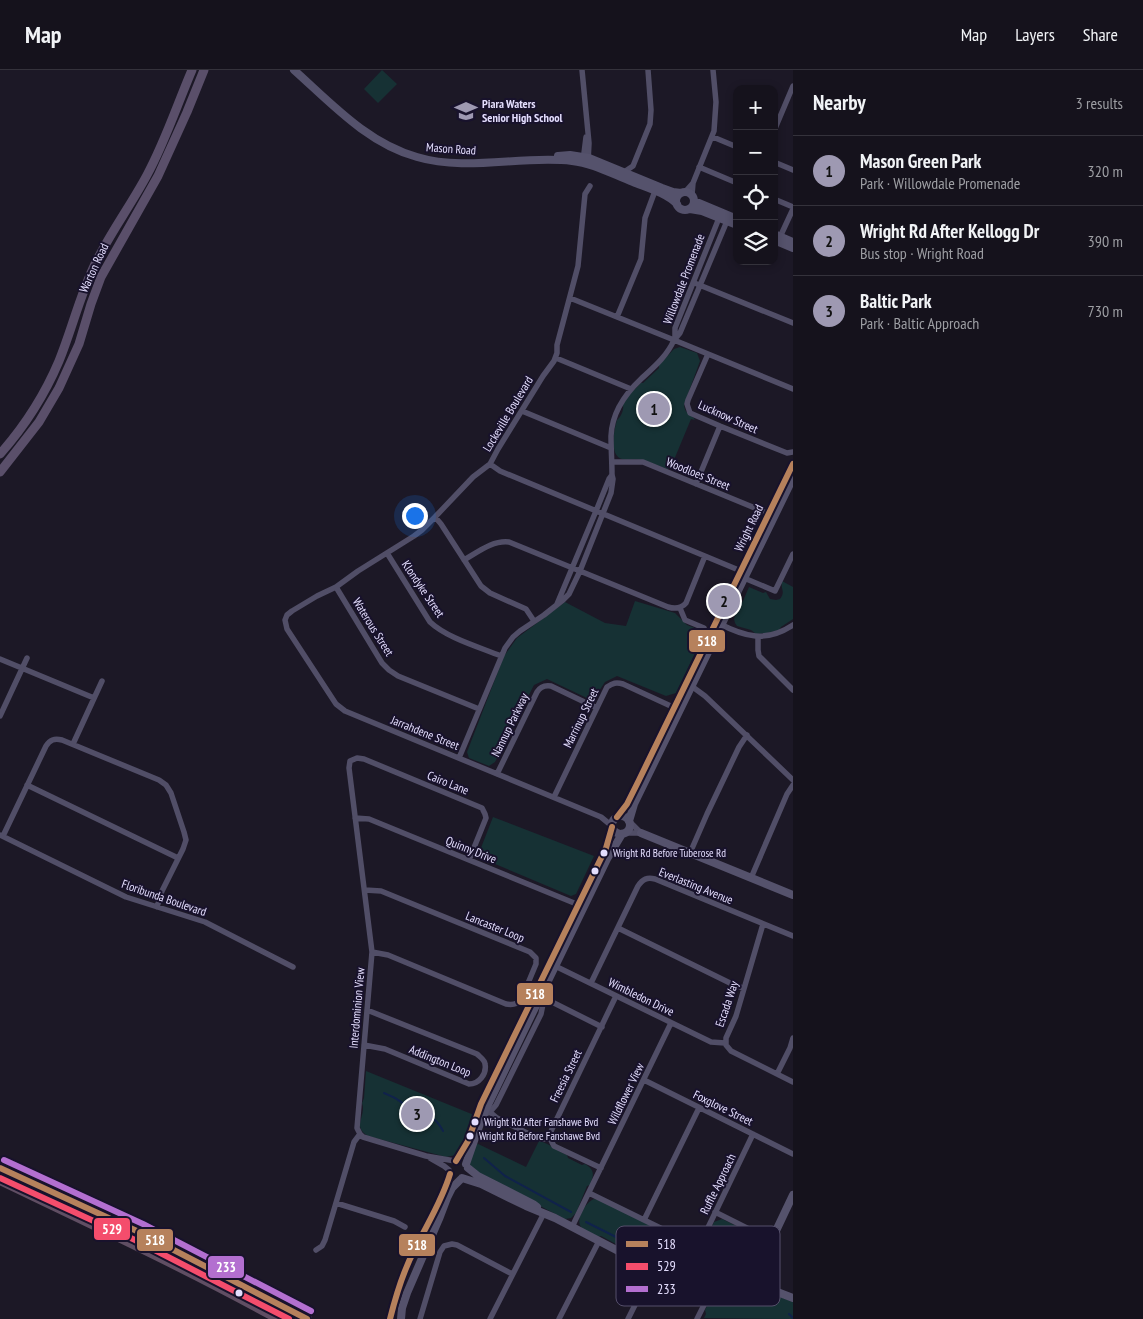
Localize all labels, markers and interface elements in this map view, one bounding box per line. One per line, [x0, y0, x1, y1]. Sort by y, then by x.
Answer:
text: Map [25, 19, 62, 50]
text: Map [961, 23, 987, 46]
text: Layers [1015, 23, 1055, 46]
text: Share [1083, 23, 1118, 46]
map controls [733, 85, 778, 265]
button: + [733, 85, 778, 130]
text: Nearby [813, 89, 866, 116]
text: 3 results [1076, 93, 1123, 113]
place label: Piara Waters Senior High School [482, 96, 563, 125]
school or university icon: Piara Waters Senior High School [453, 98, 479, 124]
button: − [733, 130, 778, 175]
street label: Mason Road [426, 139, 476, 158]
text: Mason Green Park [860, 149, 981, 173]
text: 1 [825, 161, 833, 181]
text: 320 m [1088, 161, 1123, 181]
text: Park · Willowdale Promenade [860, 173, 1020, 193]
button: locate [733, 175, 778, 220]
text: Wright Rd After Kellogg Dr [860, 219, 1039, 243]
button: layers [733, 220, 778, 265]
text: 2 [825, 231, 833, 251]
text: 390 m [1088, 231, 1123, 251]
street label: Willowdale Promenade [659, 232, 708, 326]
street label: Warton Road [76, 241, 111, 295]
text: Bus stop · Wright Road [860, 243, 984, 263]
text: Baltic Park [860, 289, 932, 313]
text: 3 [825, 301, 833, 321]
text: 730 m [1088, 301, 1123, 321]
text: Park · Baltic Approach [860, 313, 979, 333]
street label: Lockeville Boulevard [479, 373, 536, 454]
pin: 1 [638, 390, 670, 428]
street label: Lucknow Street [696, 397, 761, 437]
street label: Woodloes Street [664, 454, 733, 493]
street label: Wright Road [731, 502, 766, 554]
your location [402, 503, 428, 529]
street label: Klondyke Street [399, 557, 448, 621]
pin: 2 [708, 582, 740, 620]
street label: Waterous Street [350, 595, 398, 659]
line badge: 518 [688, 629, 726, 653]
text: 518 [697, 632, 717, 650]
street label: Marrinup Street [560, 685, 602, 750]
street label: Nannup Parkway [488, 690, 532, 759]
street label: Jarrahdene Street [388, 712, 462, 753]
street label: Cairo Lane [425, 767, 471, 798]
street label: Quinny Drive [444, 833, 499, 867]
place label: Wright Rd Before Tuberose Rd [613, 846, 726, 860]
marker: Wright Rd Before Tuberose Rd [599, 848, 609, 858]
street label: Everlasting Avenue [657, 864, 735, 907]
unlabelled marker [590, 866, 600, 876]
street label: Floribunda Boulevard [120, 876, 208, 919]
street label: Lancaster Loop [464, 908, 527, 945]
street label: Interdominion View [346, 966, 368, 1049]
street label: Wimbledon Drive [606, 974, 677, 1019]
street label: Escada Way [712, 978, 742, 1029]
line badge: 518 [516, 982, 554, 1006]
text: 518 [525, 985, 545, 1003]
street label: Addington Loop [407, 1041, 473, 1080]
street label: Freesia Street [546, 1046, 585, 1105]
street label: Wildflower View [604, 1060, 647, 1127]
street label: Foxglove Street [691, 1087, 756, 1129]
pin: 3 [401, 1095, 433, 1133]
place label: Wright Rd After Fanshawe Bvd [484, 1115, 599, 1129]
marker: Wright Rd After Fanshawe Bvd [470, 1117, 480, 1127]
place label: Wright Rd Before Fanshawe Bvd [479, 1129, 600, 1143]
marker: Wright Rd Before Fanshawe Bvd [465, 1131, 475, 1141]
street label: Ruffle Approach [696, 1151, 739, 1217]
line badge: 529 [93, 1217, 131, 1241]
text: 529 [102, 1220, 122, 1238]
legend [616, 1226, 780, 1306]
line badge: 518 [136, 1228, 174, 1252]
text: 518 [145, 1231, 165, 1249]
line badge: 518 [398, 1233, 436, 1257]
text: 518 [657, 1235, 676, 1253]
text: 518 [407, 1236, 427, 1254]
line badge: 233 [207, 1255, 245, 1279]
text: 529 [657, 1257, 676, 1275]
text: 233 [216, 1258, 236, 1276]
text: 233 [657, 1280, 676, 1298]
unlabelled marker [234, 1288, 244, 1298]

